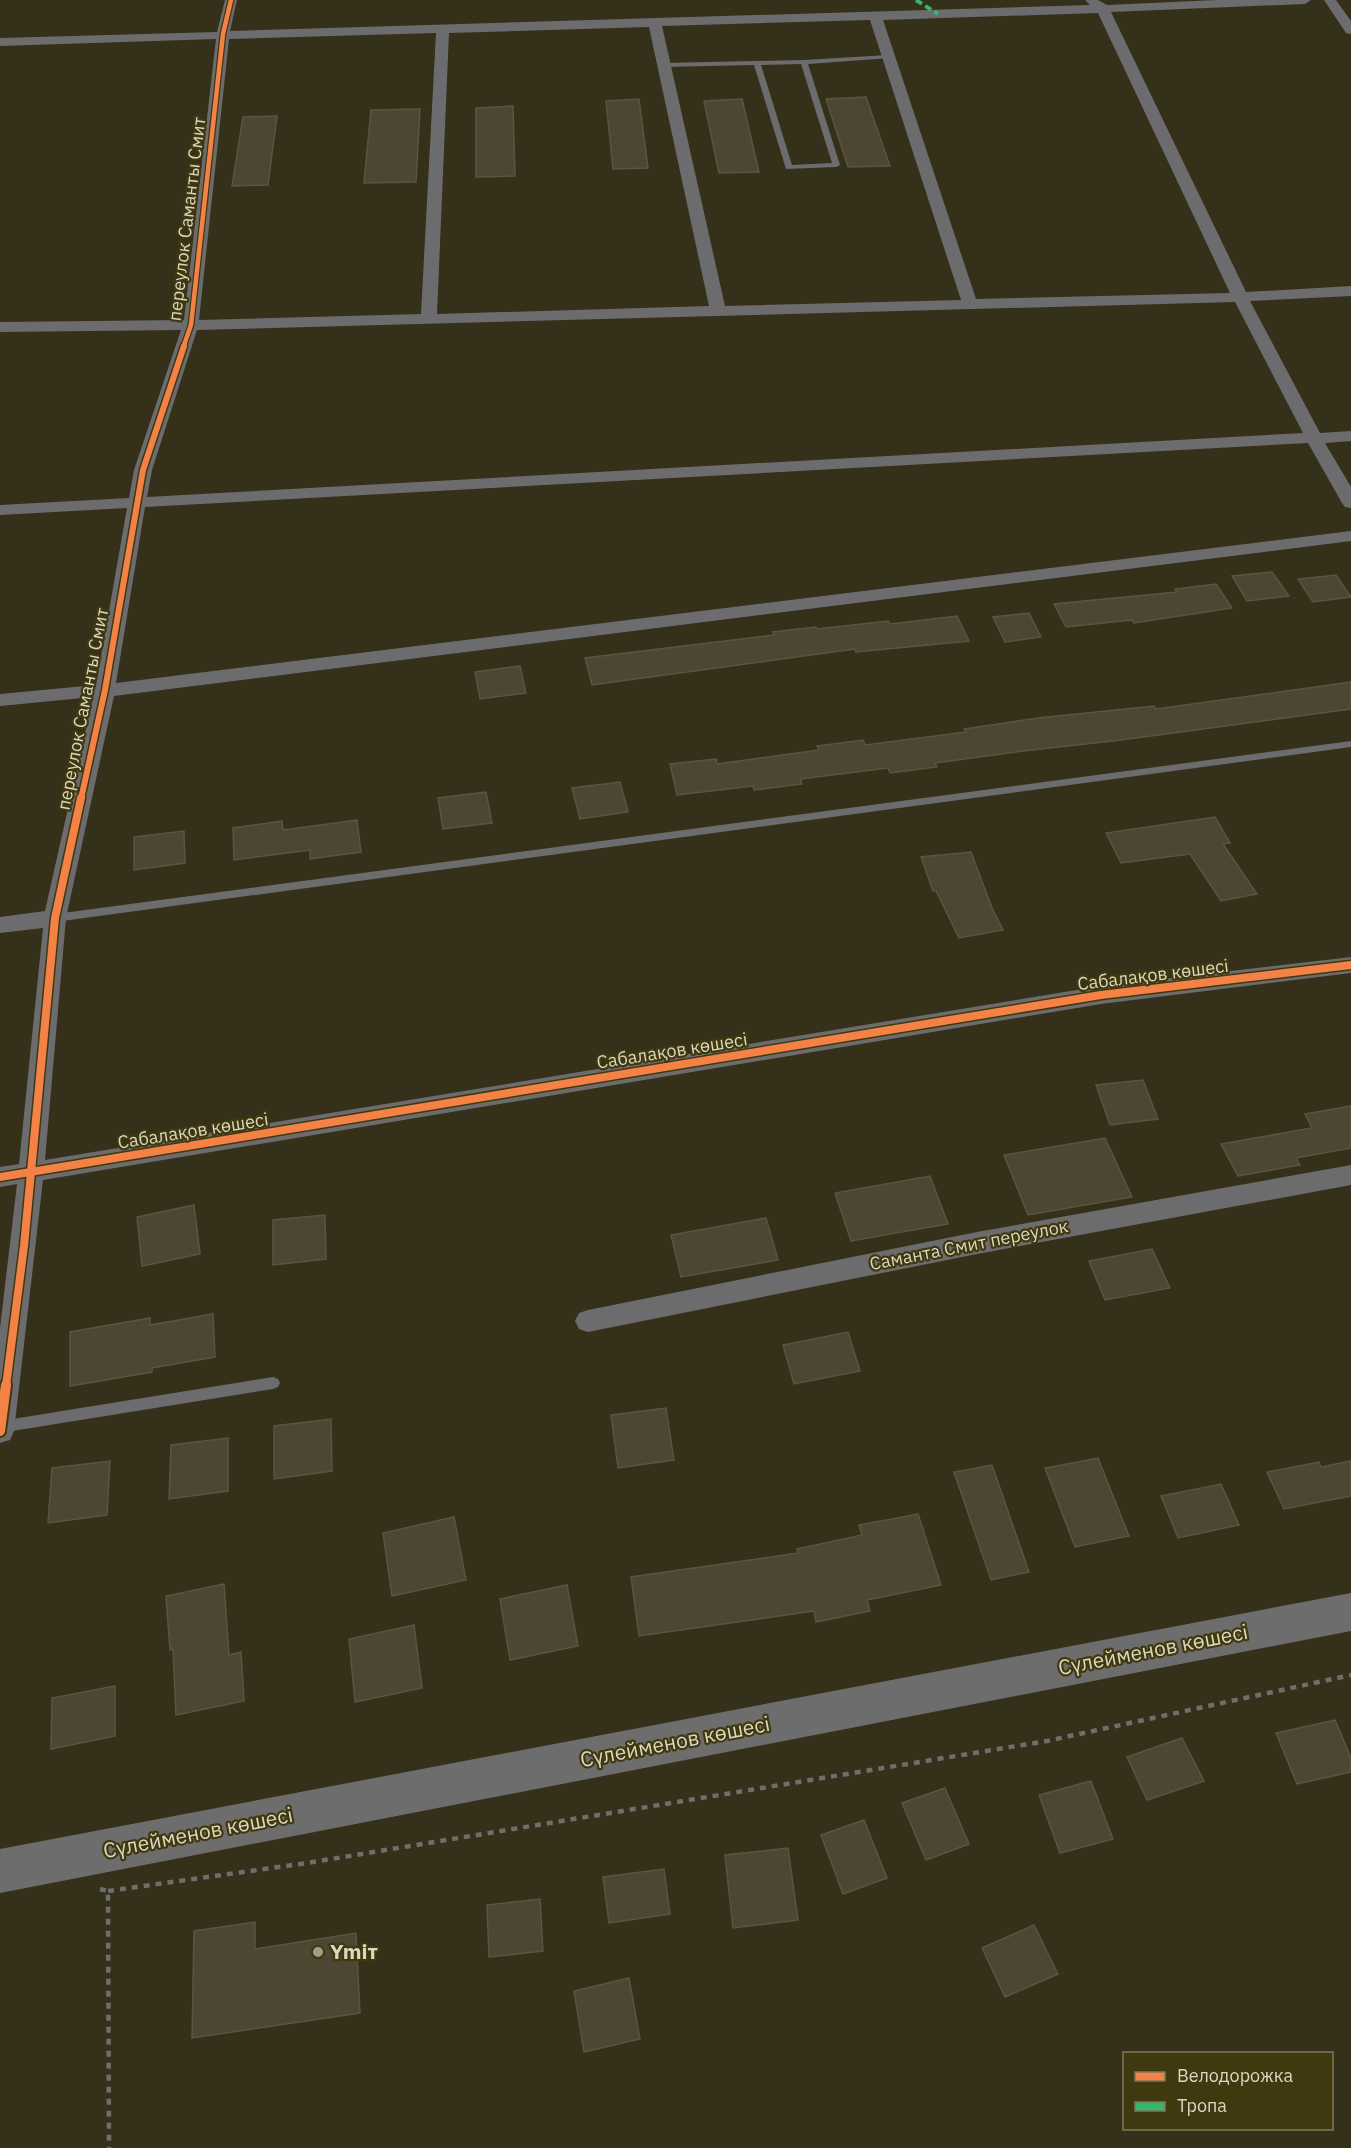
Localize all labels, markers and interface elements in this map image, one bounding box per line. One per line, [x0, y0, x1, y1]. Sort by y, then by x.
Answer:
street label: переулок Саманты Смит [163, 115, 211, 322]
street label: переулок Саманты Смит [52, 605, 114, 812]
street label: Сабалақов көшесі [1076, 954, 1230, 995]
street label: Сабалақов көшесі [595, 1027, 749, 1074]
street label: Сабалақов көшесі [116, 1107, 270, 1154]
street label: Саманта Смит переулок [868, 1214, 1070, 1275]
street label: Сүлейменов көшесі [1056, 1617, 1250, 1681]
street label: Сүлейменов көшесі [578, 1709, 772, 1773]
street label: Сүлейменов көшесі [101, 1800, 295, 1864]
place label: Ymiт [330, 1937, 378, 1965]
marker: Ymiт [311, 1945, 325, 1959]
legend [1123, 2052, 1333, 2130]
text: Велодорожка [1177, 2064, 1293, 2087]
text: Тропа [1177, 2094, 1227, 2117]

